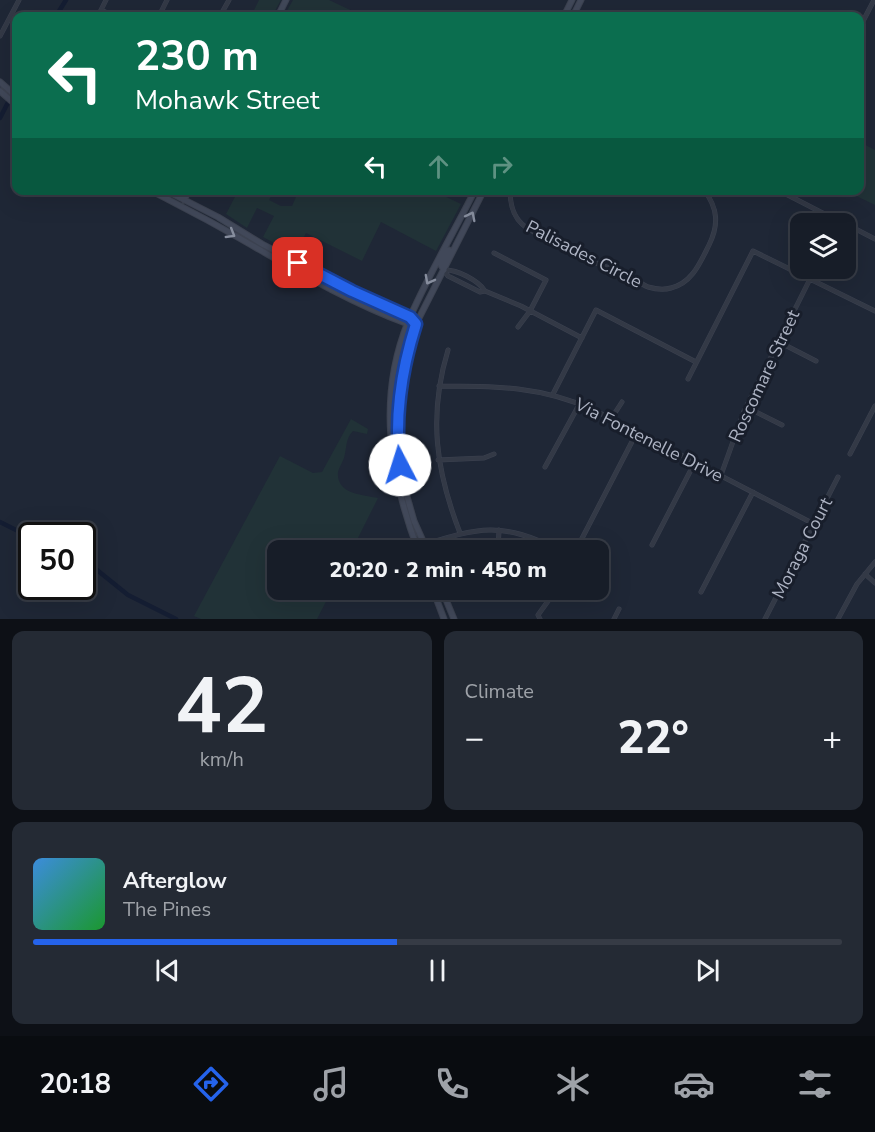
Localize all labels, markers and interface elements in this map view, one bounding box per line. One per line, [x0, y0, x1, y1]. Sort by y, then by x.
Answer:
text: 230 m [135, 28, 259, 85]
icon: left [36, 36, 114, 114]
text: Mohawk Street [135, 82, 319, 119]
icon: left [359, 150, 392, 183]
icon: ahead [422, 150, 455, 183]
icon: right [485, 150, 518, 183]
one-way arrow [464, 211, 475, 222]
map controls [790, 213, 856, 279]
button: layers [790, 213, 856, 279]
street label: Palisades Circle [522, 214, 646, 294]
one-way arrow [225, 227, 235, 238]
pin [272, 237, 323, 288]
icon: arrive [281, 246, 314, 279]
one-way arrow [424, 273, 436, 284]
street label: Roscomare Street [723, 305, 805, 446]
street label: Via Fontenelle Drive [570, 392, 727, 488]
position arrow [368, 433, 432, 497]
street label: Moraga Court [766, 493, 838, 603]
speed limit sign: 50 [18, 522, 96, 600]
text: 20:20 · 2 min · 450 m [329, 555, 547, 585]
text: 42 [175, 653, 269, 760]
text: Climate [465, 678, 534, 705]
text: 22° [618, 708, 689, 769]
text: − [465, 716, 484, 761]
text: + [822, 716, 842, 761]
text: km/h [200, 746, 244, 773]
text: Afterglow [123, 866, 227, 896]
text: The Pines [123, 896, 211, 923]
icon: previous [151, 954, 184, 987]
icon: pause [421, 954, 454, 987]
icon: next [691, 954, 724, 987]
icon: directions [190, 1063, 232, 1105]
icon: music [310, 1063, 352, 1105]
icon: phone [431, 1063, 473, 1105]
icon: climate [552, 1063, 594, 1105]
icon: car [673, 1063, 715, 1105]
icon: filters [794, 1063, 836, 1105]
text: 20:18 [39, 1066, 111, 1103]

